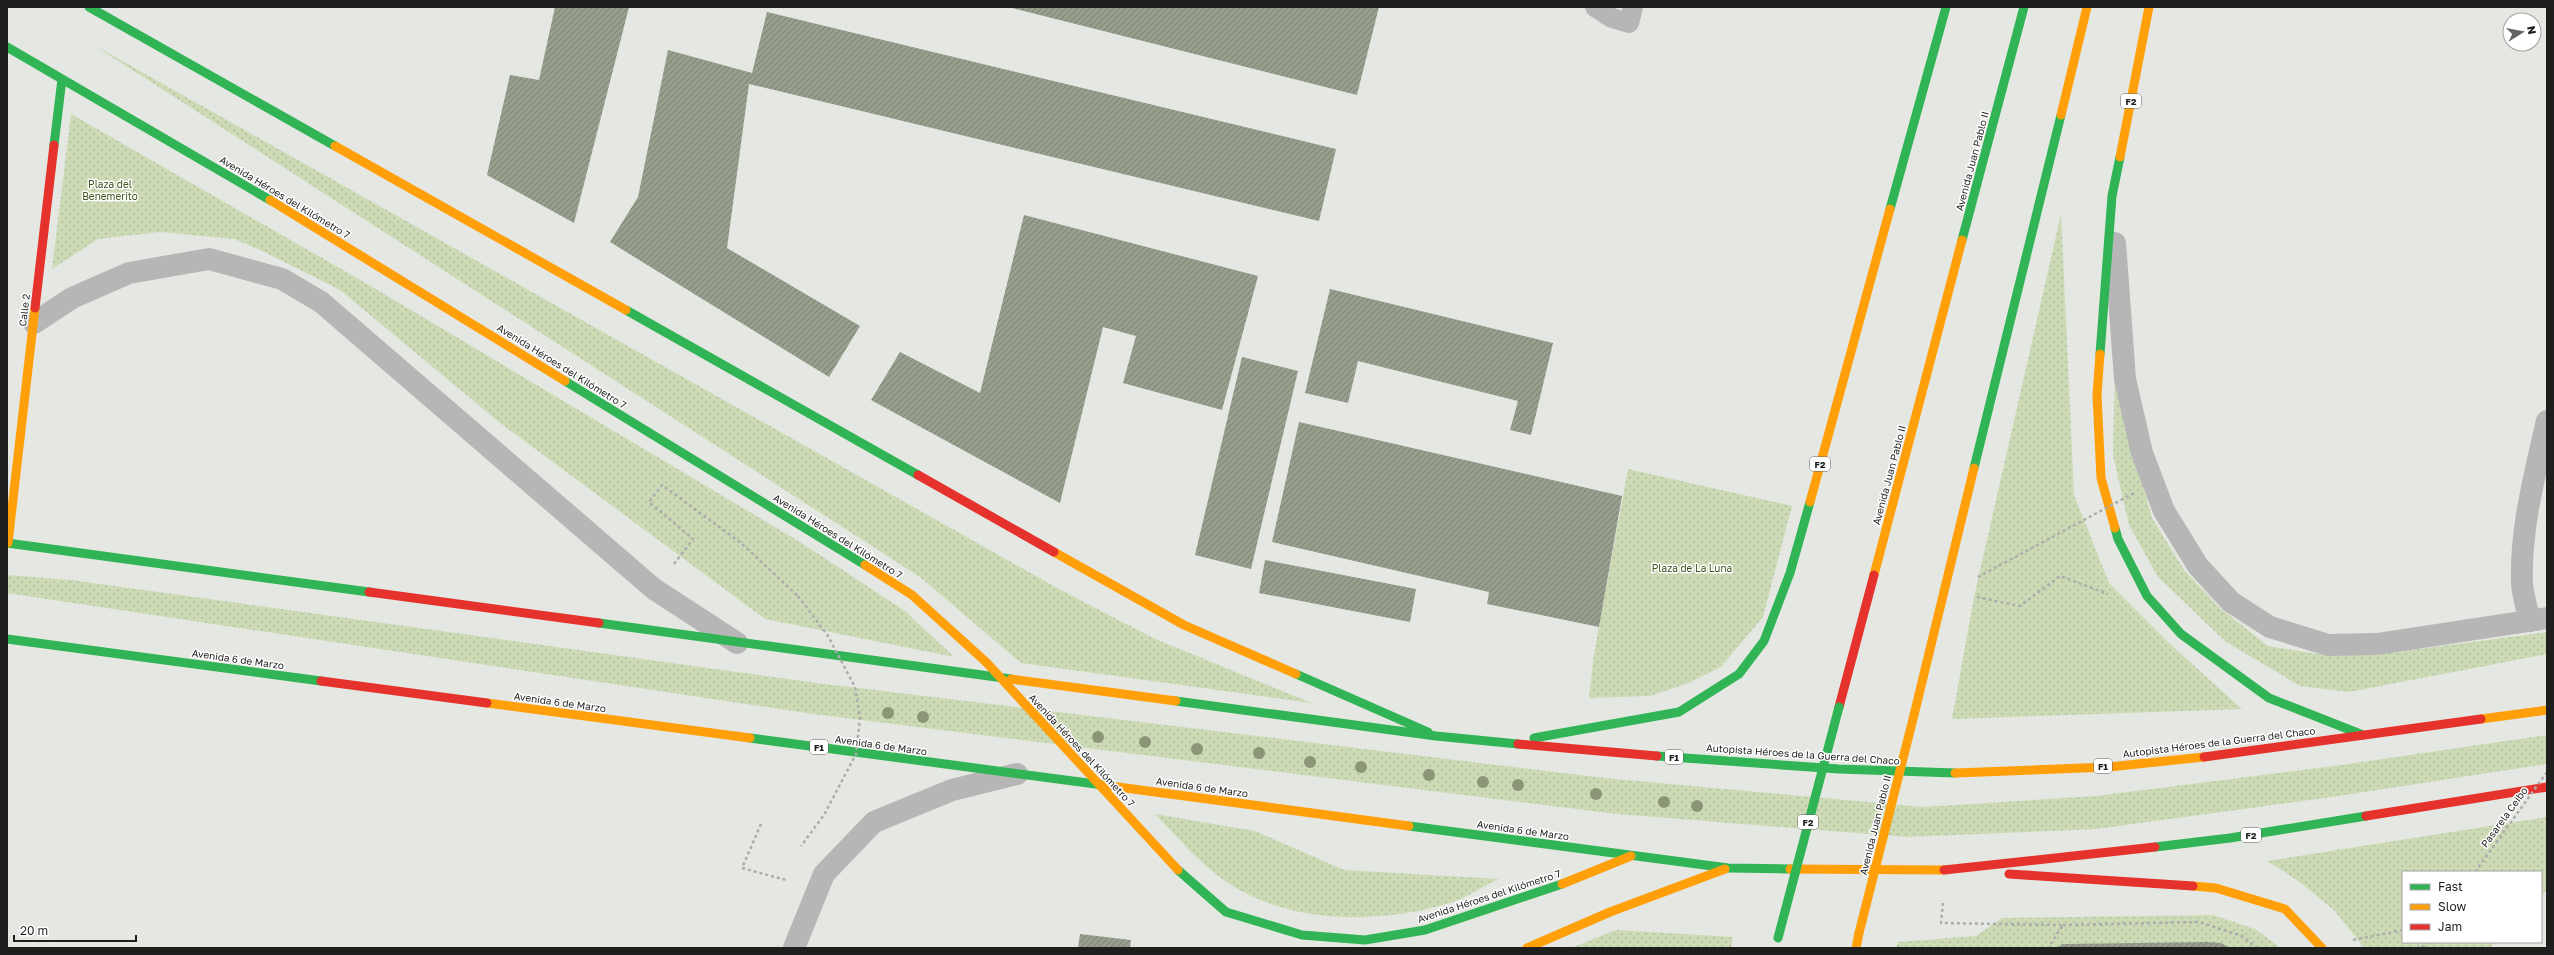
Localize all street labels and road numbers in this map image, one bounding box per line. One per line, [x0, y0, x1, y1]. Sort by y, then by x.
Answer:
road number: F2 [2121, 94, 2141, 108]
street label: Avenida Juan Pablo II [1953, 110, 1991, 212]
street label: Avenida Héroes del Kilómetro 7 [218, 153, 352, 241]
street label: Calle 2 [16, 293, 32, 327]
street label: Avenida Héroes del Kilómetro 7 [495, 321, 629, 411]
street label: Avenida Juan Pablo II [1870, 424, 1908, 526]
road number: F2 [1810, 457, 1830, 471]
street label: Avenida Héroes del Kilómetro 7 [771, 491, 905, 581]
street label: Avenida 6 de Marzo [191, 647, 285, 671]
street label: Avenida 6 de Marzo [513, 690, 607, 714]
street label: Avenida Héroes del Kilómetro 7 [1027, 691, 1137, 809]
street label: Autopista Héroes de la Guerra del Chaco [2122, 724, 2316, 760]
street label: Avenida 6 de Marzo [834, 733, 928, 757]
road number: F1 [810, 740, 828, 754]
street label: Autopista Héroes de la Guerra del Chaco [1706, 741, 1900, 767]
road number: F1 [1665, 750, 1683, 764]
road number: F1 [2094, 759, 2112, 773]
street label: Avenida Juan Pablo II [1857, 774, 1893, 876]
street label: Avenida 6 de Marzo [1155, 775, 1249, 799]
street label: Pasarela Ceibo [2478, 785, 2530, 849]
road number: F2 [1798, 815, 1818, 829]
street label: Avenida 6 de Marzo [1476, 818, 1570, 842]
road number: F2 [2241, 828, 2261, 842]
street label: Avenida Héroes del Kilómetro 7 [1416, 867, 1562, 925]

